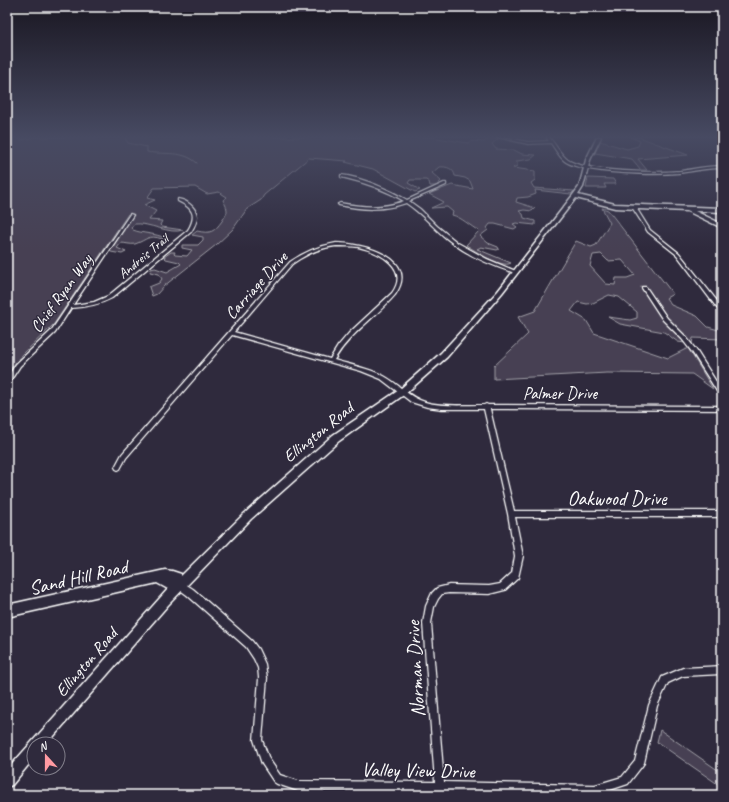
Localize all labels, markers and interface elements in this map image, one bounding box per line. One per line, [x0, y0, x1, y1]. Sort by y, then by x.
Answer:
street label: Andreis Trail [115, 229, 174, 282]
street label: Carriage Drive [220, 246, 293, 324]
street label: Chief Ryan Way [26, 249, 98, 337]
street label: Palmer Drive [523, 383, 599, 404]
street label: Ellington Road [279, 396, 359, 467]
street label: Oakwood Drive [567, 486, 668, 511]
street label: Sand Hill Road [27, 553, 133, 601]
street label: Norman Drive [400, 619, 430, 718]
street label: Ellington Road [51, 622, 123, 701]
north arrow [26, 736, 66, 776]
text: N [37, 738, 50, 754]
street label: Valley View Drive [361, 757, 476, 784]

